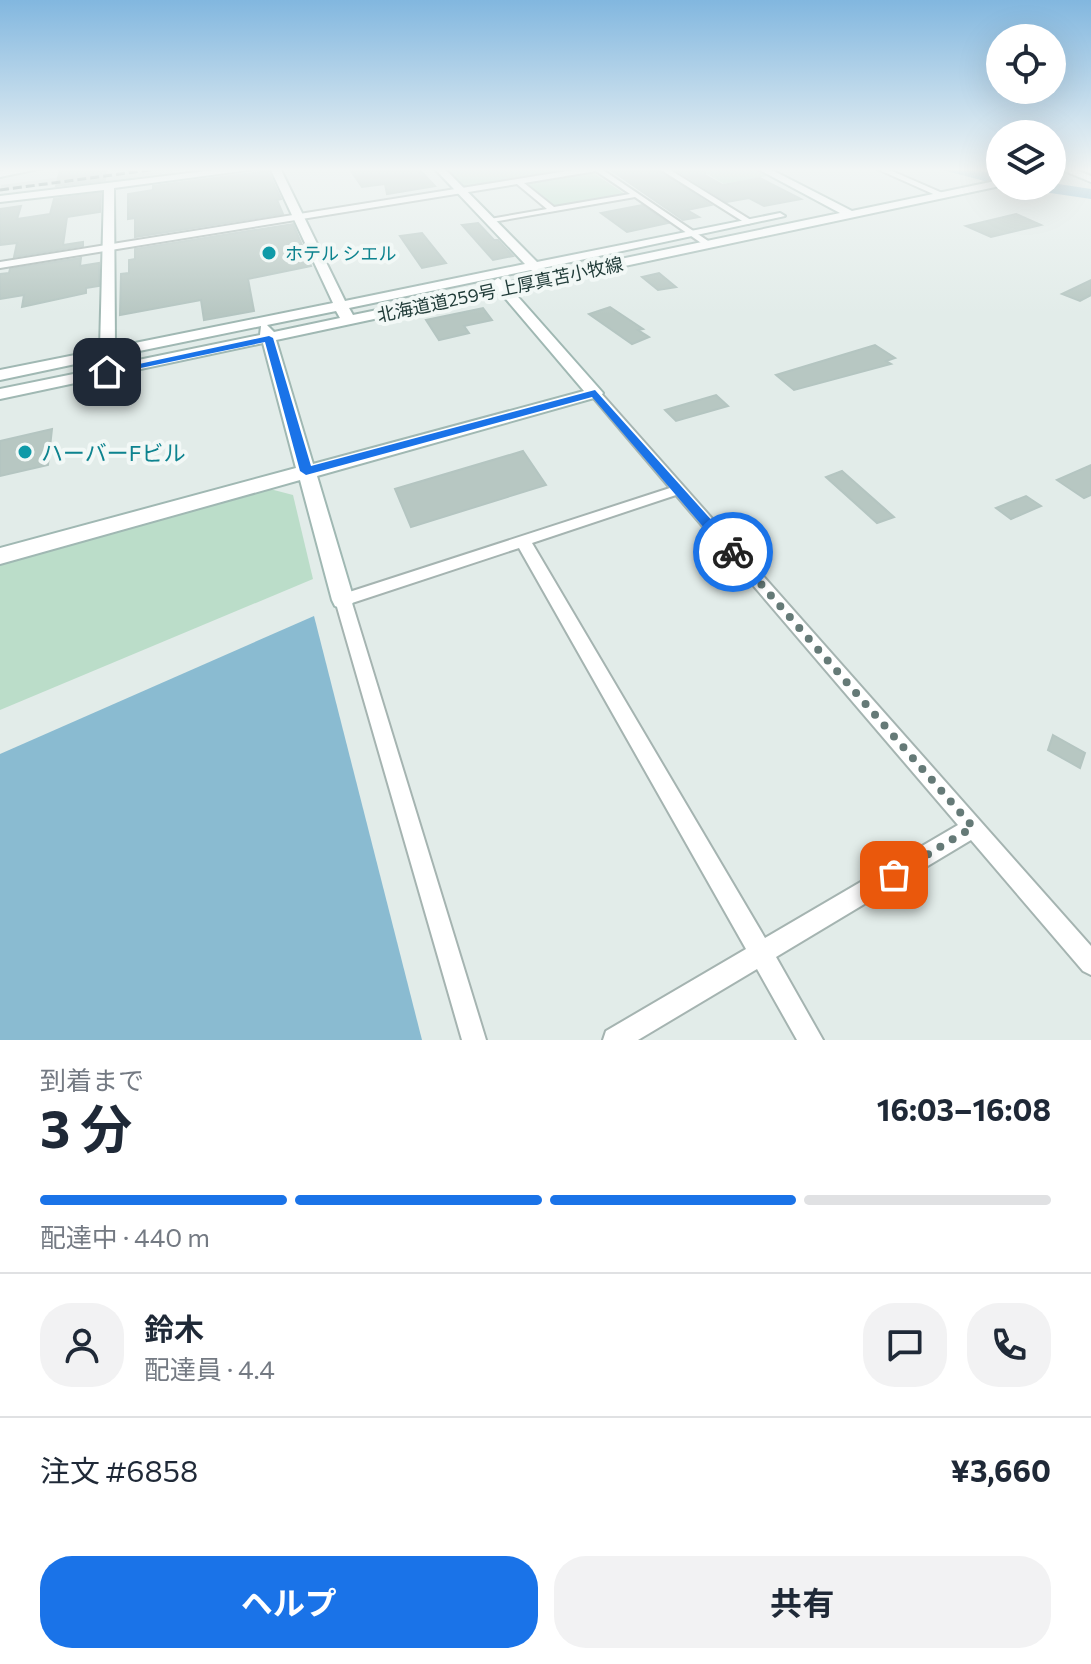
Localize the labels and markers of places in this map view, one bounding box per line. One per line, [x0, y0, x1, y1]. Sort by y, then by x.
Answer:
place label: ホテル シエル [285, 242, 396, 264]
marker: ホテル シエル [260, 244, 278, 262]
pin [73, 338, 141, 406]
place label: ハーバーFビル [41, 439, 185, 466]
marker: ハーバーFビル [16, 443, 34, 461]
pin [860, 841, 928, 909]

